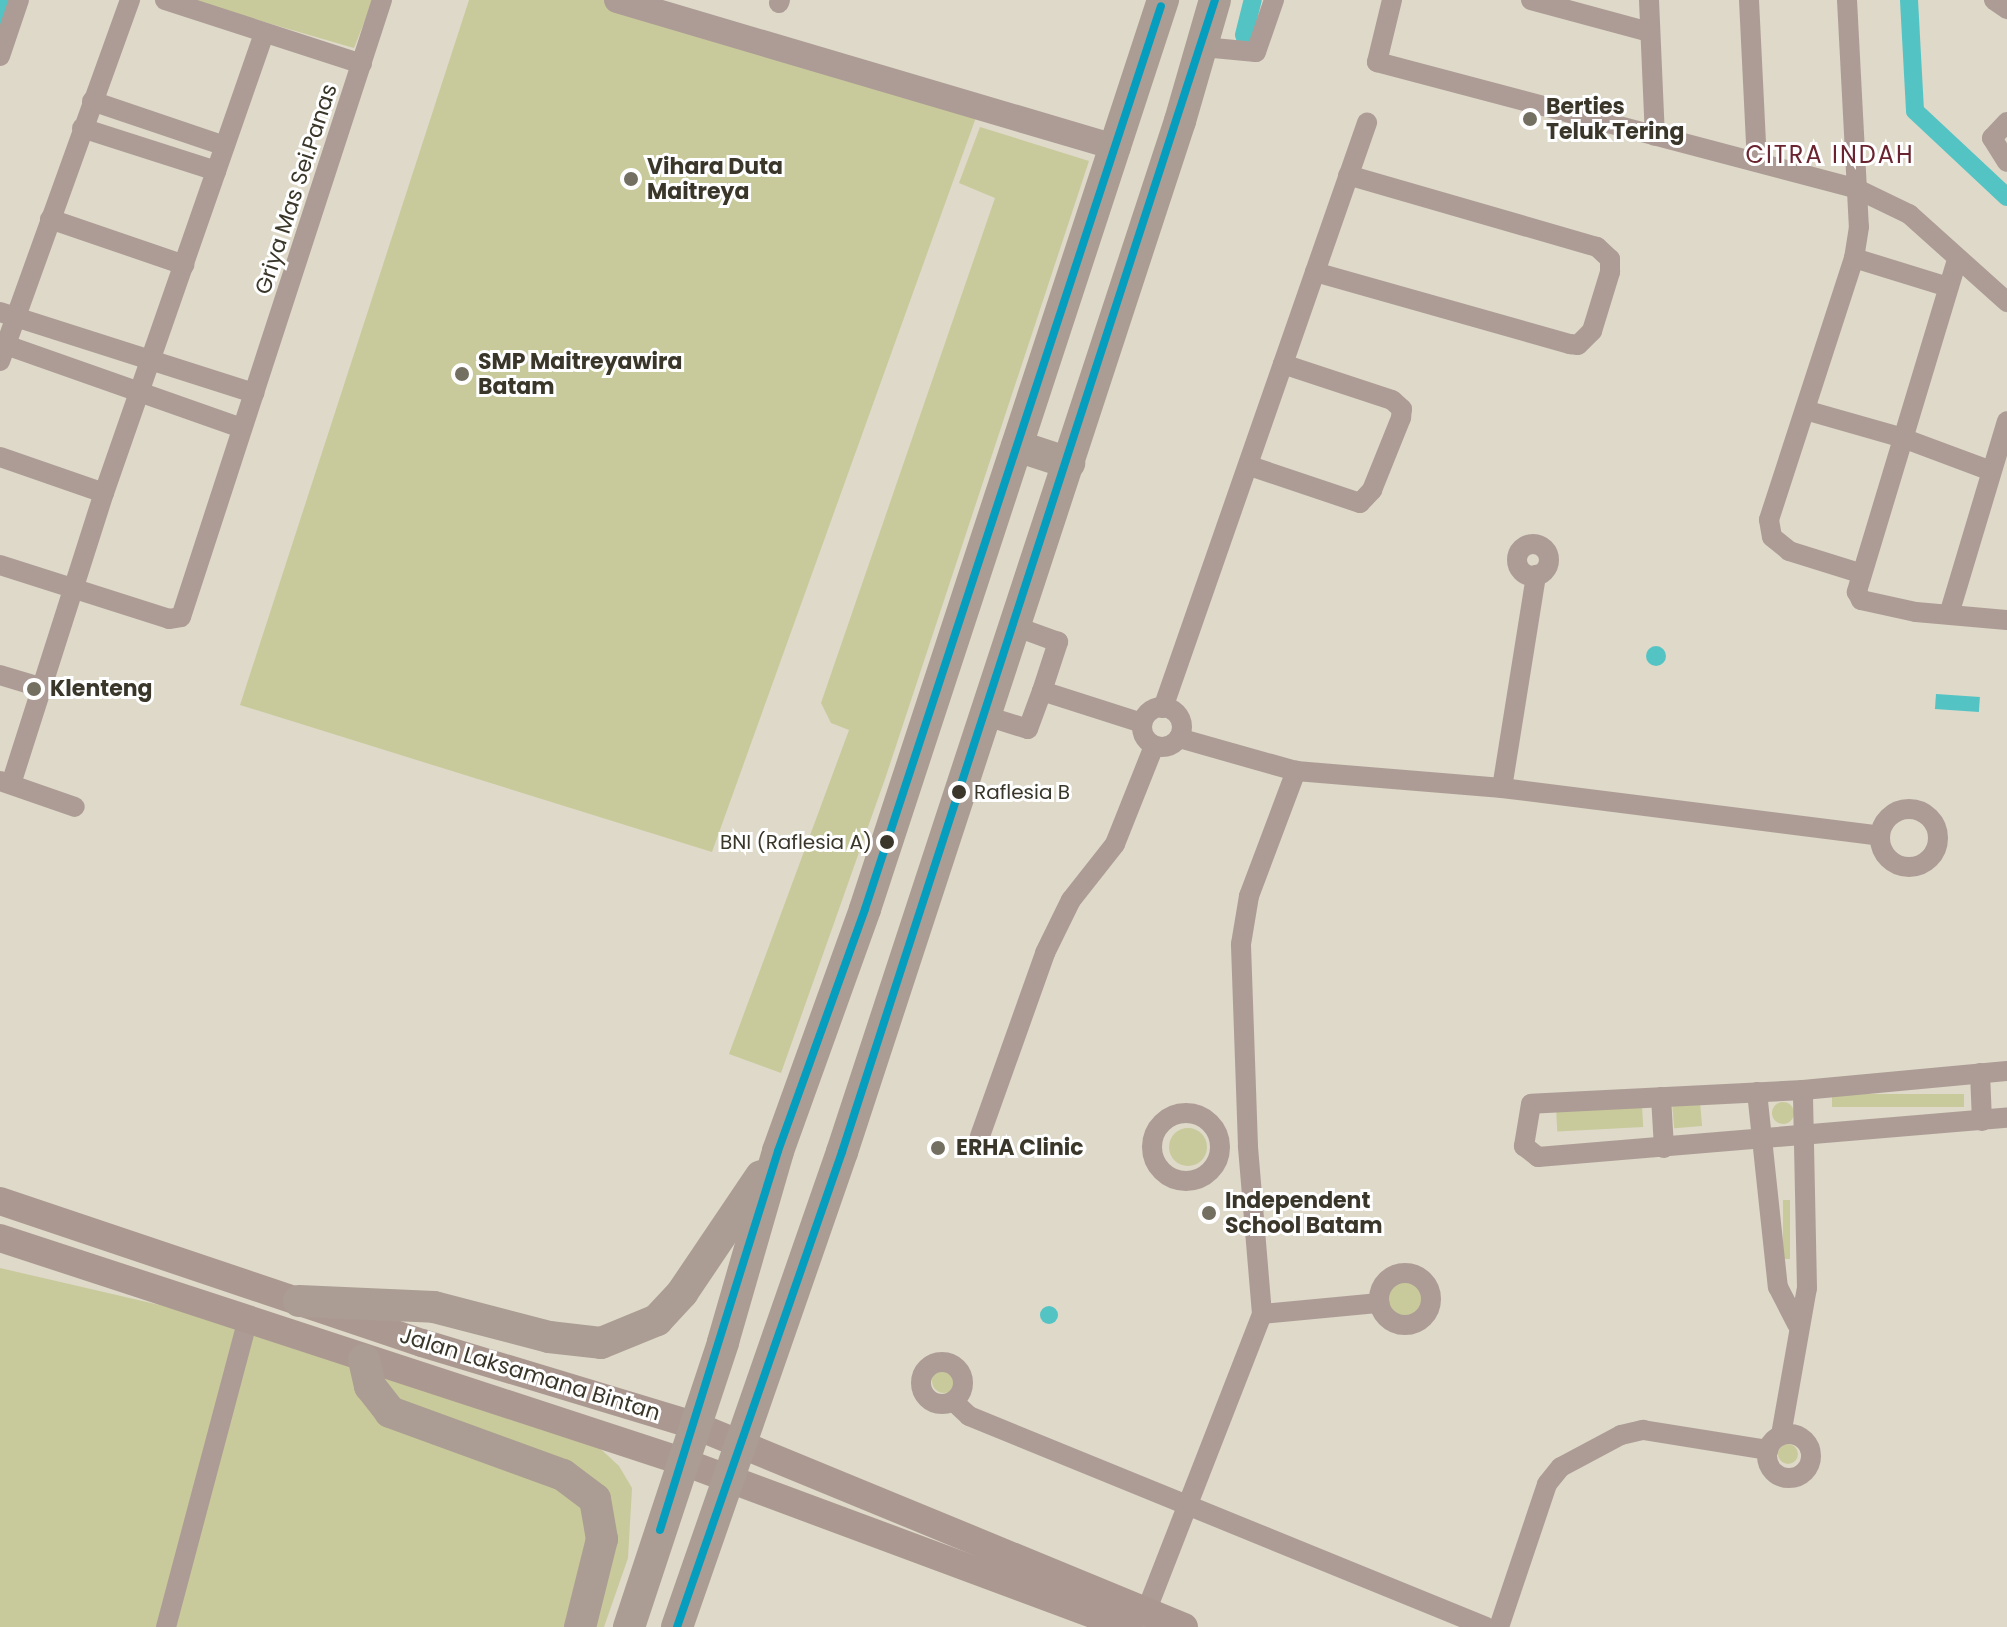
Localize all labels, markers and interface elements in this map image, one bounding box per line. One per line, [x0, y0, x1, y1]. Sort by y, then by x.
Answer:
street label: Griya Mas Sei.Panas [250, 80, 342, 298]
place label: Berties Teluk Tering [1546, 93, 1684, 144]
marker: Berties Teluk Tering [1521, 110, 1539, 128]
district label: CITRA INDAH [1745, 141, 1915, 169]
place label: Vihara Duta Maitreya [647, 153, 783, 204]
marker: Vihara Duta Maitreya [622, 170, 640, 188]
place label: SMP Maitreyawira Batam [478, 348, 682, 400]
marker: SMP Maitreyawira Batam [453, 365, 471, 383]
place label: Klenteng [50, 676, 152, 702]
marker: Klenteng [25, 680, 43, 698]
place label: Raflesia B [974, 780, 1070, 804]
marker: Raflesia B [951, 784, 967, 800]
place label: BNI (Raflesia A) [720, 830, 872, 854]
marker: BNI (Raflesia A) [879, 834, 895, 850]
place label: ERHA Clinic [956, 1135, 1084, 1161]
marker: ERHA Clinic [927, 1137, 949, 1159]
place label: Independent School Batam [1225, 1187, 1382, 1238]
marker: Independent School Batam [1200, 1204, 1218, 1222]
street label: Jalan Laksamana Bintan [397, 1322, 663, 1426]

